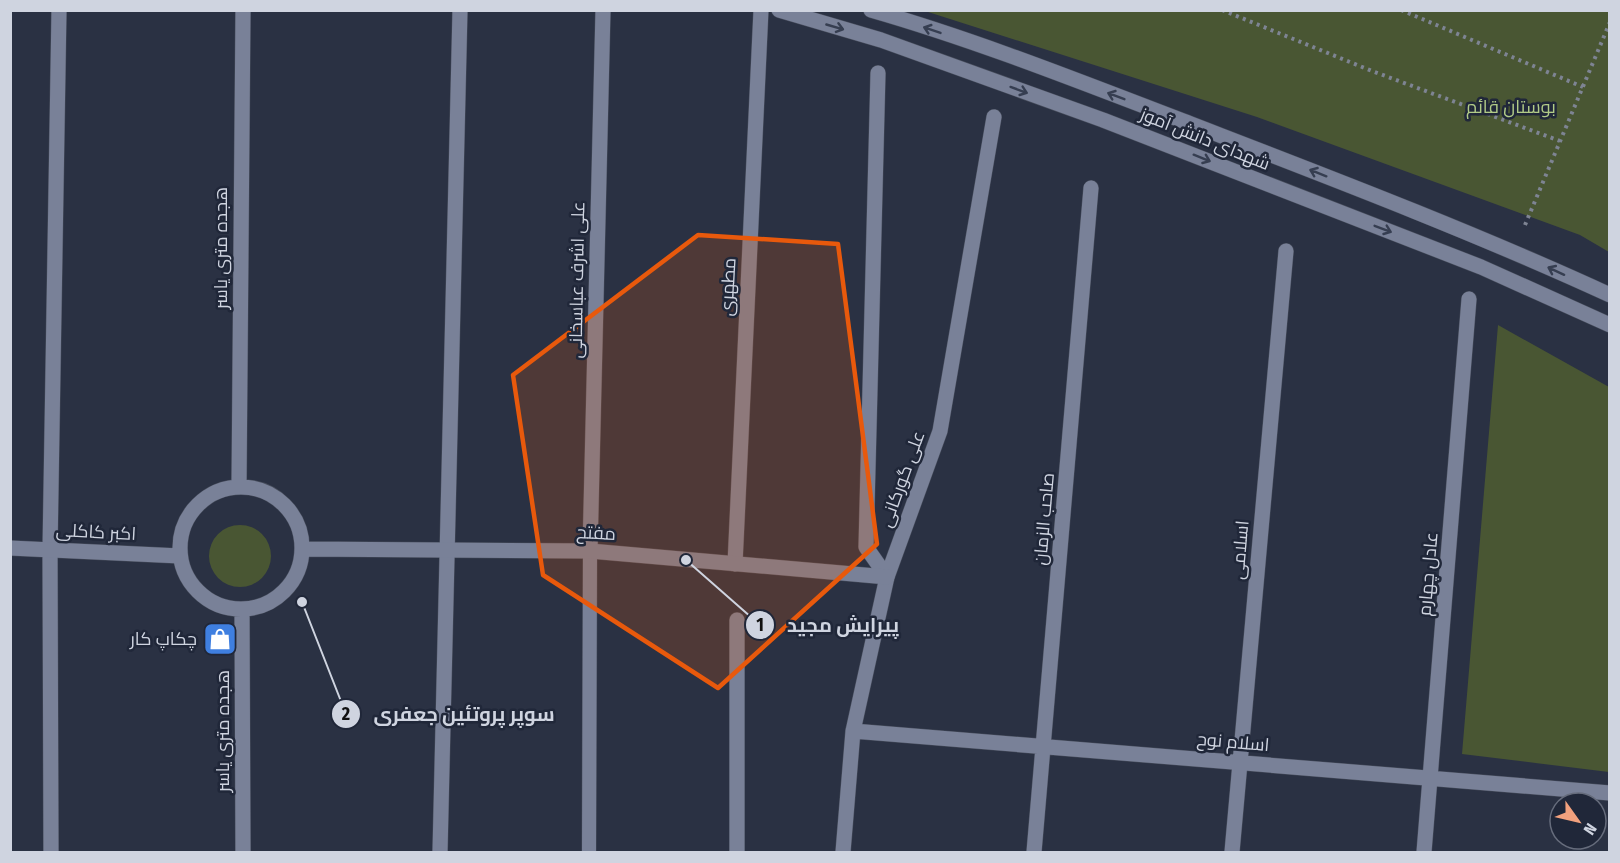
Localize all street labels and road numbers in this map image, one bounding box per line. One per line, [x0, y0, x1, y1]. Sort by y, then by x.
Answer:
street label: شهدای دانش آموز [1136, 103, 1273, 175]
street label: هجده متری یاسر [210, 187, 232, 310]
street label: علی اشرف عباسخانی [565, 201, 589, 359]
street label: مطهری [715, 257, 741, 317]
street label: علی گورکانی [874, 428, 930, 530]
street label: صاحب الزمان [1029, 472, 1059, 566]
street label: اکبر کاکلی [55, 519, 137, 545]
street label: اسلامی [1226, 520, 1254, 580]
street label: مفتح [576, 521, 616, 546]
street label: عادل چهارم [1413, 531, 1444, 617]
street label: هجده متری یاسر [212, 670, 234, 793]
street label: اسلام نوح [1196, 728, 1270, 757]

